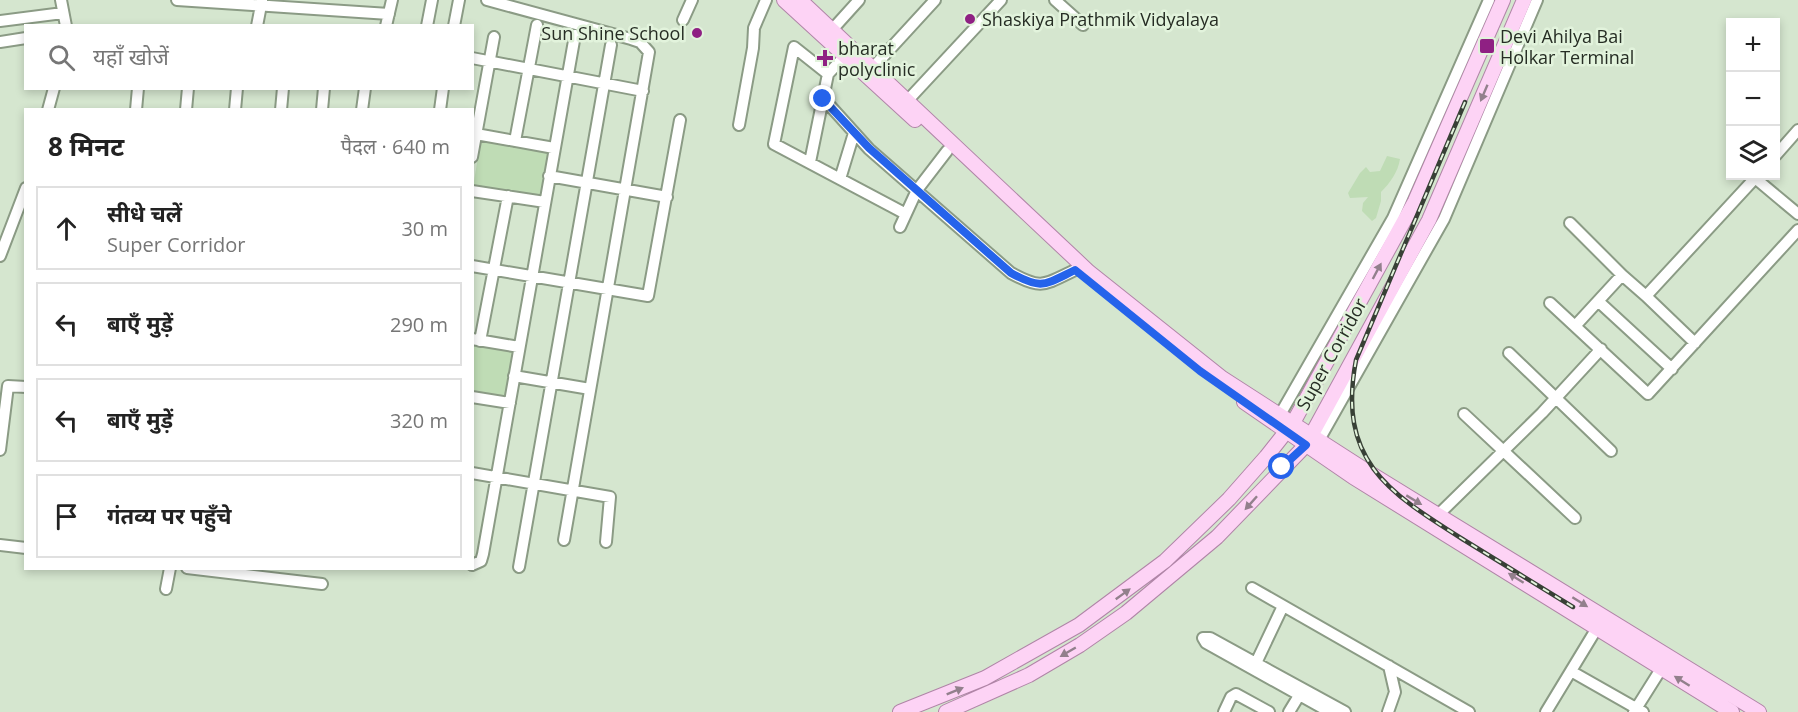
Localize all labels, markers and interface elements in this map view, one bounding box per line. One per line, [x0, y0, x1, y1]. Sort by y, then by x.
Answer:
place label: Shaskiya Prathmik Vidyalaya [982, 7, 1219, 31]
marker: Shaskiya Prathmik Vidyalaya [963, 12, 977, 26]
map controls [1726, 18, 1780, 180]
button: + [1726, 18, 1780, 72]
place label: Sun Shine School [541, 21, 685, 45]
search box [24, 24, 474, 90]
place label: Devi Ahilya Bai Holkar Terminal [1500, 24, 1634, 69]
marker: Sun Shine School [690, 26, 704, 40]
place label: bharat polyclinic [838, 36, 916, 81]
marker: Devi Ahilya Bai Holkar Terminal [1478, 37, 1496, 55]
icon: search [45, 41, 78, 74]
text: यहाँ खोजें [93, 41, 169, 71]
marker: bharat polyclinic [816, 49, 834, 67]
button: − [1726, 72, 1780, 126]
one-way arrow [1480, 84, 1489, 101]
route end [809, 85, 835, 111]
button: layers [1726, 126, 1780, 180]
text: 8 मिनट [48, 128, 124, 164]
text: पैदल · 640 m [341, 133, 450, 160]
text: सीधे चलें [107, 198, 182, 228]
icon: ahead [50, 212, 83, 245]
text: 30 m [401, 215, 448, 242]
text: Super Corridor [107, 231, 246, 258]
one-way arrow [1372, 262, 1382, 279]
street label: Super Corridor [1290, 293, 1372, 414]
icon: left [50, 308, 83, 341]
text: बाएँ मुड़ें [107, 308, 173, 338]
text: 290 m [390, 311, 448, 338]
icon: left [50, 404, 83, 437]
text: बाएँ मुड़ें [107, 404, 173, 434]
text: 320 m [390, 407, 448, 434]
route start [1268, 453, 1294, 479]
one-way arrow [1244, 495, 1258, 510]
one-way arrow [1406, 495, 1422, 506]
icon: arrive [50, 500, 83, 533]
text: गंतव्य पर पहुँचे [107, 500, 232, 530]
one-way arrow [1509, 572, 1525, 584]
one-way arrow [1116, 588, 1131, 600]
one-way arrow [1572, 597, 1588, 608]
one-way arrow [1059, 647, 1076, 657]
one-way arrow [1674, 676, 1690, 687]
one-way arrow [946, 686, 964, 696]

